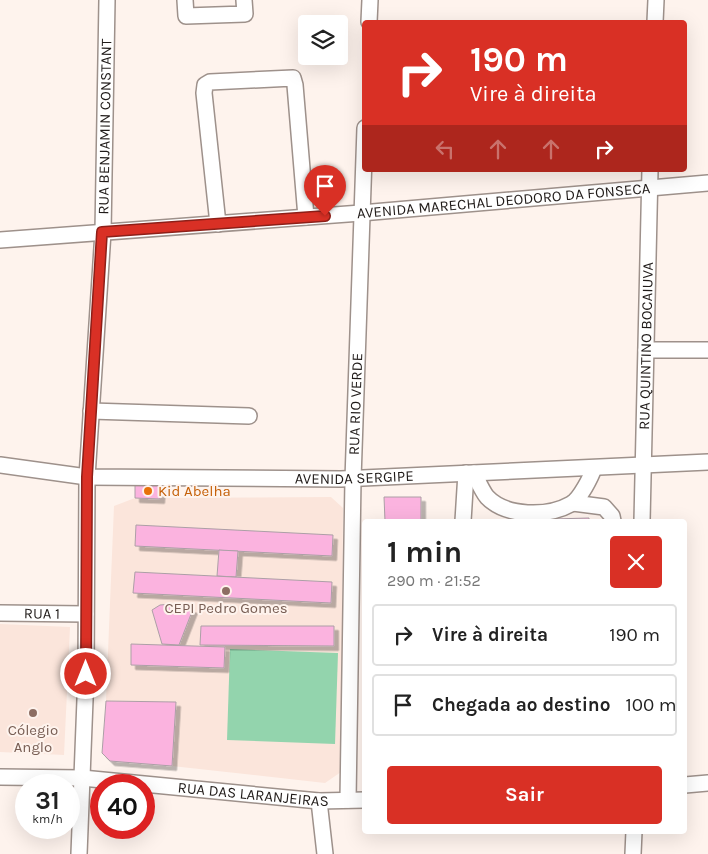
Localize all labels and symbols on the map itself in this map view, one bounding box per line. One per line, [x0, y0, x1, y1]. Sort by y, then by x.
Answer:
street label: RUA BENJAMIN CONSTANT [94, 38, 115, 215]
pin [304, 165, 346, 216]
street label: AVENIDA MARECHAL DEODORO DA FONSECA [356, 179, 651, 222]
street label: RUA QUINTINO BOCAIUVA [635, 262, 657, 430]
street label: RUA RIO VERDE [345, 353, 366, 455]
street label: AVENIDA SERGIPE [295, 467, 414, 488]
place label: Kid Abelha [158, 482, 231, 500]
marker: Kid Abelha [142, 485, 154, 497]
marker: CEPI Pedro Gomes [220, 585, 232, 597]
place label: CEPI Pedro Gomes [164, 599, 288, 617]
street label: RUA 1 [24, 604, 60, 623]
position arrow [59, 647, 111, 699]
marker: Cólegio Anglo [27, 707, 39, 719]
place label: Cólegio Anglo [8, 721, 58, 756]
speed limit sign: 40 [90, 774, 155, 839]
street label: RUA DAS LARANJEIRAS [177, 778, 329, 810]

